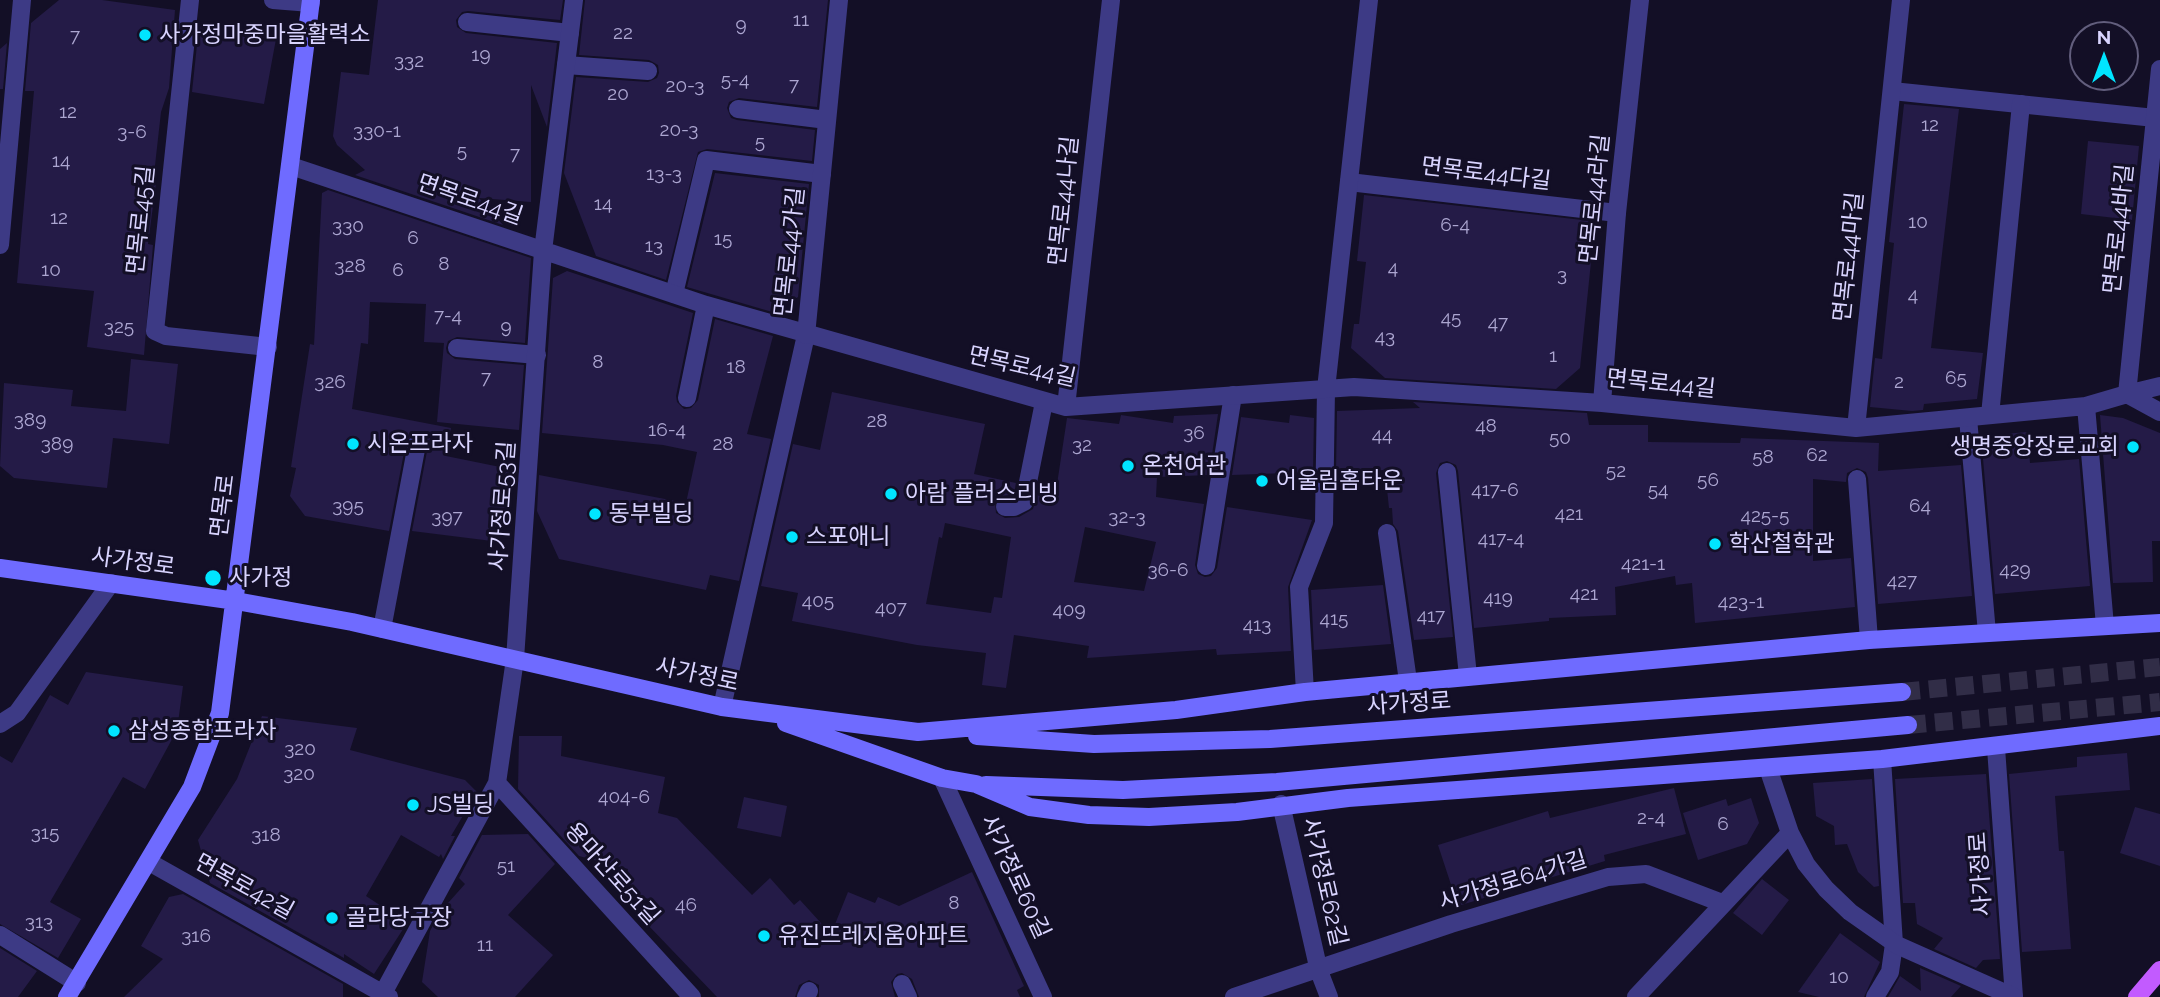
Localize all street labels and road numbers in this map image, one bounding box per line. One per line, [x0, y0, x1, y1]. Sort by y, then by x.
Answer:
street label: 면목로44라길 [1574, 132, 1616, 266]
street label: 면목로44나길 [1043, 134, 1085, 268]
street label: 면목로44다길 [1419, 152, 1553, 196]
street label: 면목로44바길 [2098, 162, 2140, 296]
street label: 면목로45길 [122, 164, 160, 276]
street label: 면목로44길 [414, 169, 526, 231]
street label: 면목로44가길 [769, 185, 811, 319]
street label: 면목로44마길 [1828, 190, 1870, 324]
street label: 면목로44길 [965, 341, 1079, 393]
street label: 면목로44길 [1605, 365, 1717, 403]
street label: 사가정로53길 [485, 440, 521, 572]
street label: 면목로 [205, 473, 241, 539]
street label: 사가정로 [89, 542, 177, 582]
street label: 사가정로 [653, 653, 741, 697]
street label: 사가정로 [1366, 687, 1452, 721]
street label: 사가정로60길 [974, 811, 1056, 943]
street label: 사가정로62길 [1296, 815, 1352, 949]
street label: 용마산로51길 [559, 817, 665, 931]
street label: 사가정로 [1964, 831, 1998, 917]
street label: 사가정로64가길 [1436, 845, 1590, 917]
street label: 면목로42길 [190, 848, 298, 926]

